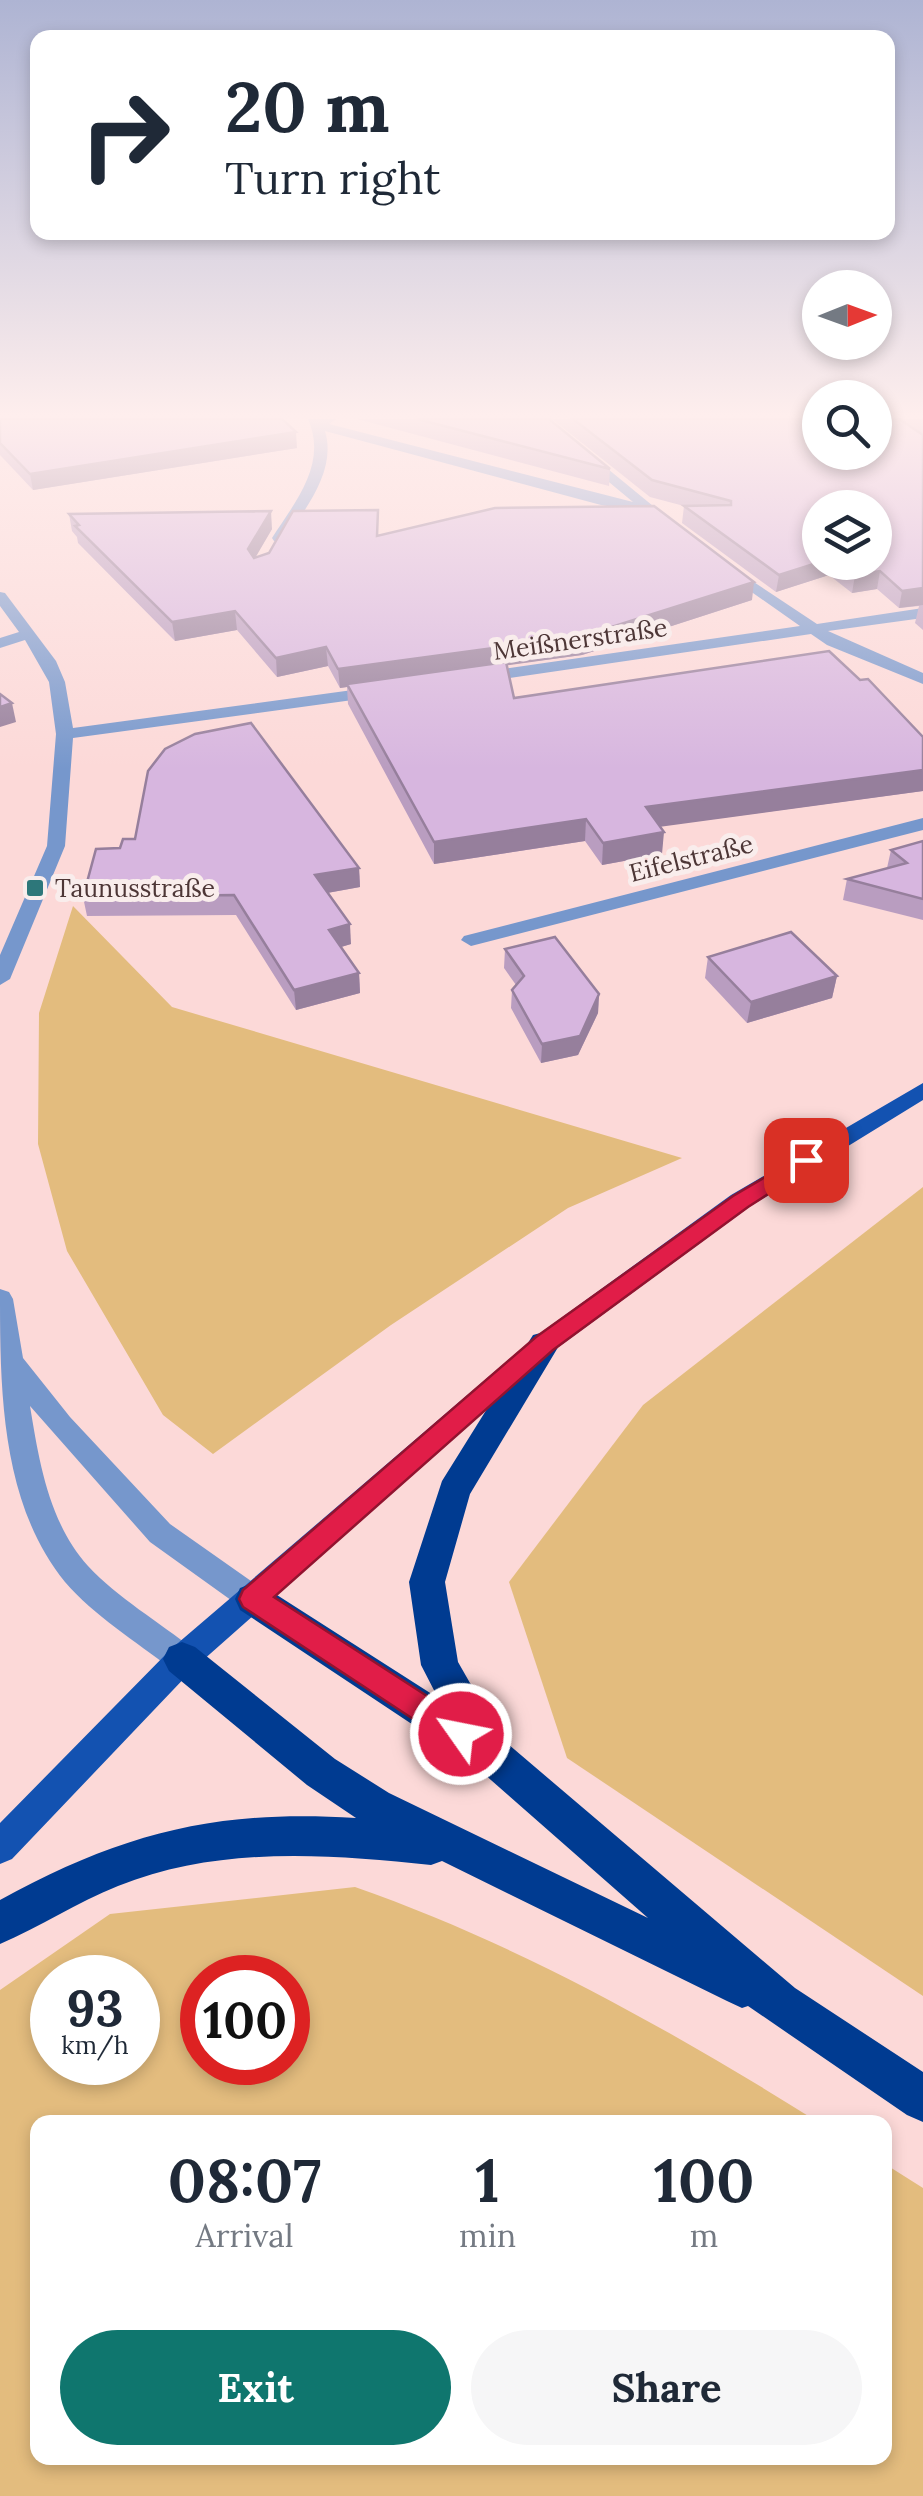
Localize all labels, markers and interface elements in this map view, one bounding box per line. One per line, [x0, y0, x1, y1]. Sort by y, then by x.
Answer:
text: 20 m [225, 62, 390, 151]
icon: right [60, 70, 190, 200]
text: Turn right [225, 149, 441, 206]
north arrow [802, 270, 892, 360]
map controls [802, 270, 892, 580]
button: search [802, 380, 892, 470]
button: layers [802, 490, 892, 580]
street label: Meißnerstraße [491, 611, 669, 667]
street label: Eifelstraße [626, 827, 756, 889]
place label: Taunusstraße [55, 872, 215, 904]
marker: Taunusstraße [24, 877, 46, 899]
pin [764, 1118, 849, 1203]
icon: arrive [779, 1133, 834, 1188]
position arrow [409, 1682, 513, 1786]
speed limit sign: 100 [180, 1955, 310, 2085]
text: 93 [67, 1976, 123, 2040]
text: km/h [61, 2029, 129, 2061]
text: 08:07 [168, 2142, 321, 2218]
text: 1 [475, 2142, 500, 2218]
text: 100 [654, 2142, 754, 2218]
text: Arrival [196, 2215, 293, 2256]
text: min [459, 2215, 516, 2256]
text: m [690, 2215, 718, 2256]
button: Exit [60, 2330, 451, 2445]
button: Share [471, 2330, 862, 2445]

